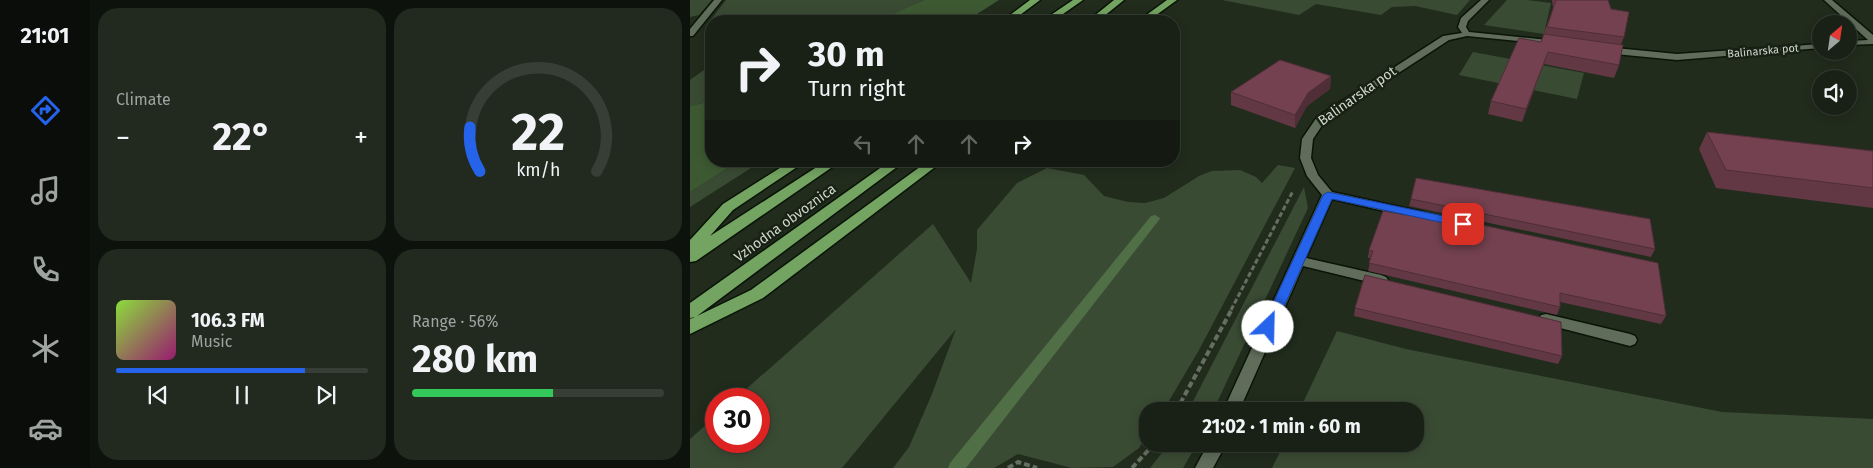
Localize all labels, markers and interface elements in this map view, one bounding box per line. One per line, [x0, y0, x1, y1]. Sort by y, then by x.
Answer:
north arrow [1812, 15, 1858, 60]
map controls [1812, 15, 1857, 115]
text: 21:01 [21, 22, 69, 49]
text: 30 m [808, 33, 885, 75]
icon: right [725, 35, 790, 100]
street label: Balinarska pot [1727, 41, 1799, 61]
street label: Balinarska pot [1315, 62, 1400, 129]
button: sound [1812, 70, 1857, 115]
text: Turn right [808, 75, 905, 102]
text: Climate [116, 90, 171, 109]
icon: directions [28, 93, 63, 128]
text: 22 [511, 101, 565, 164]
text: 22° [212, 114, 272, 160]
text: − [116, 121, 130, 154]
text: + [354, 121, 368, 154]
icon: left [849, 130, 877, 158]
icon: ahead [902, 130, 930, 158]
icon: ahead [955, 130, 983, 158]
icon: right [1008, 130, 1036, 158]
text: km/h [516, 159, 560, 181]
icon: music [28, 173, 63, 208]
street label: Vzhodna obvoznica [731, 180, 839, 266]
pin [1442, 203, 1484, 245]
icon: arrive [1449, 210, 1477, 238]
icon: phone [28, 252, 63, 287]
position arrow [1241, 300, 1293, 352]
text: 106.3 FM [191, 309, 265, 332]
text: Range · 56% [412, 312, 498, 331]
icon: climate [28, 331, 63, 366]
text: Music [191, 332, 232, 351]
text: 280 km [412, 336, 538, 382]
icon: previous [144, 381, 172, 409]
icon: pause [228, 381, 256, 409]
icon: next [312, 381, 340, 409]
speed limit sign: 30 [705, 388, 770, 453]
icon: car [28, 411, 63, 446]
text: 21:02 · 1 min · 60 m [1202, 415, 1361, 438]

